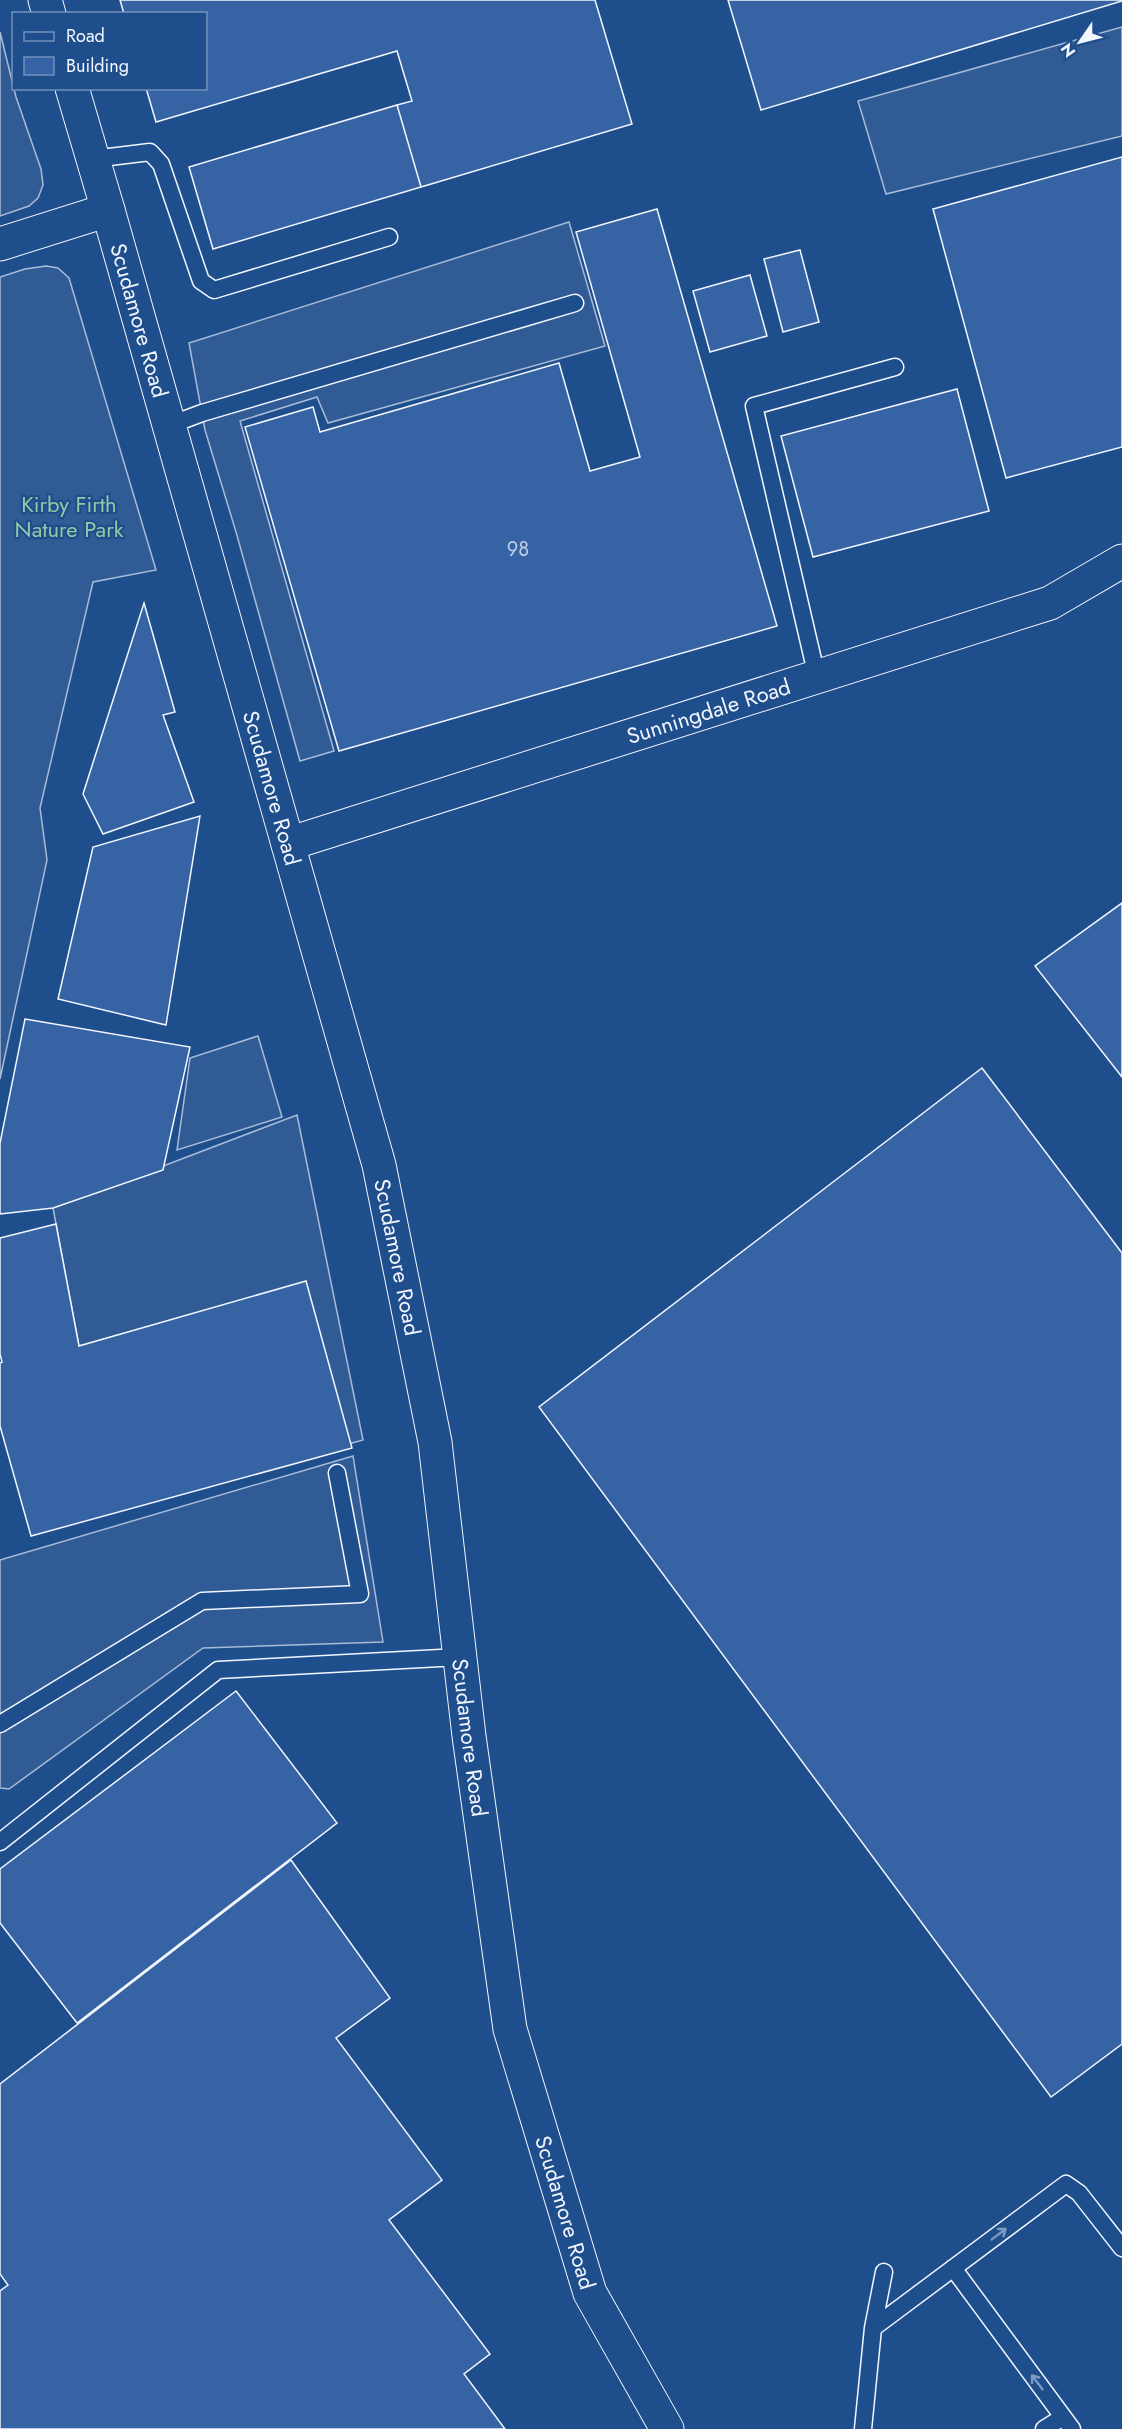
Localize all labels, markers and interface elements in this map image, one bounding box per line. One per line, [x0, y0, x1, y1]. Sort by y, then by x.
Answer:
legend [12, 12, 207, 90]
north arrow [1050, 12, 1110, 72]
text: Road [66, 23, 105, 49]
text: N [1055, 39, 1081, 62]
text: Building [66, 53, 129, 79]
street label: Scudamore Road [102, 240, 176, 401]
park label: Kirby Firth Nature Park [15, 488, 124, 545]
house number: 98 [507, 535, 529, 564]
street label: Sunningdale Road [622, 670, 794, 752]
street label: Scudamore Road [235, 707, 309, 869]
street label: Scudamore Road [366, 1176, 429, 1338]
street label: Scudamore Road [444, 1657, 496, 1819]
street label: Scudamore Road [527, 2132, 604, 2293]
one-way arrow [991, 2227, 1007, 2240]
one-way arrow [1031, 2375, 1044, 2391]

